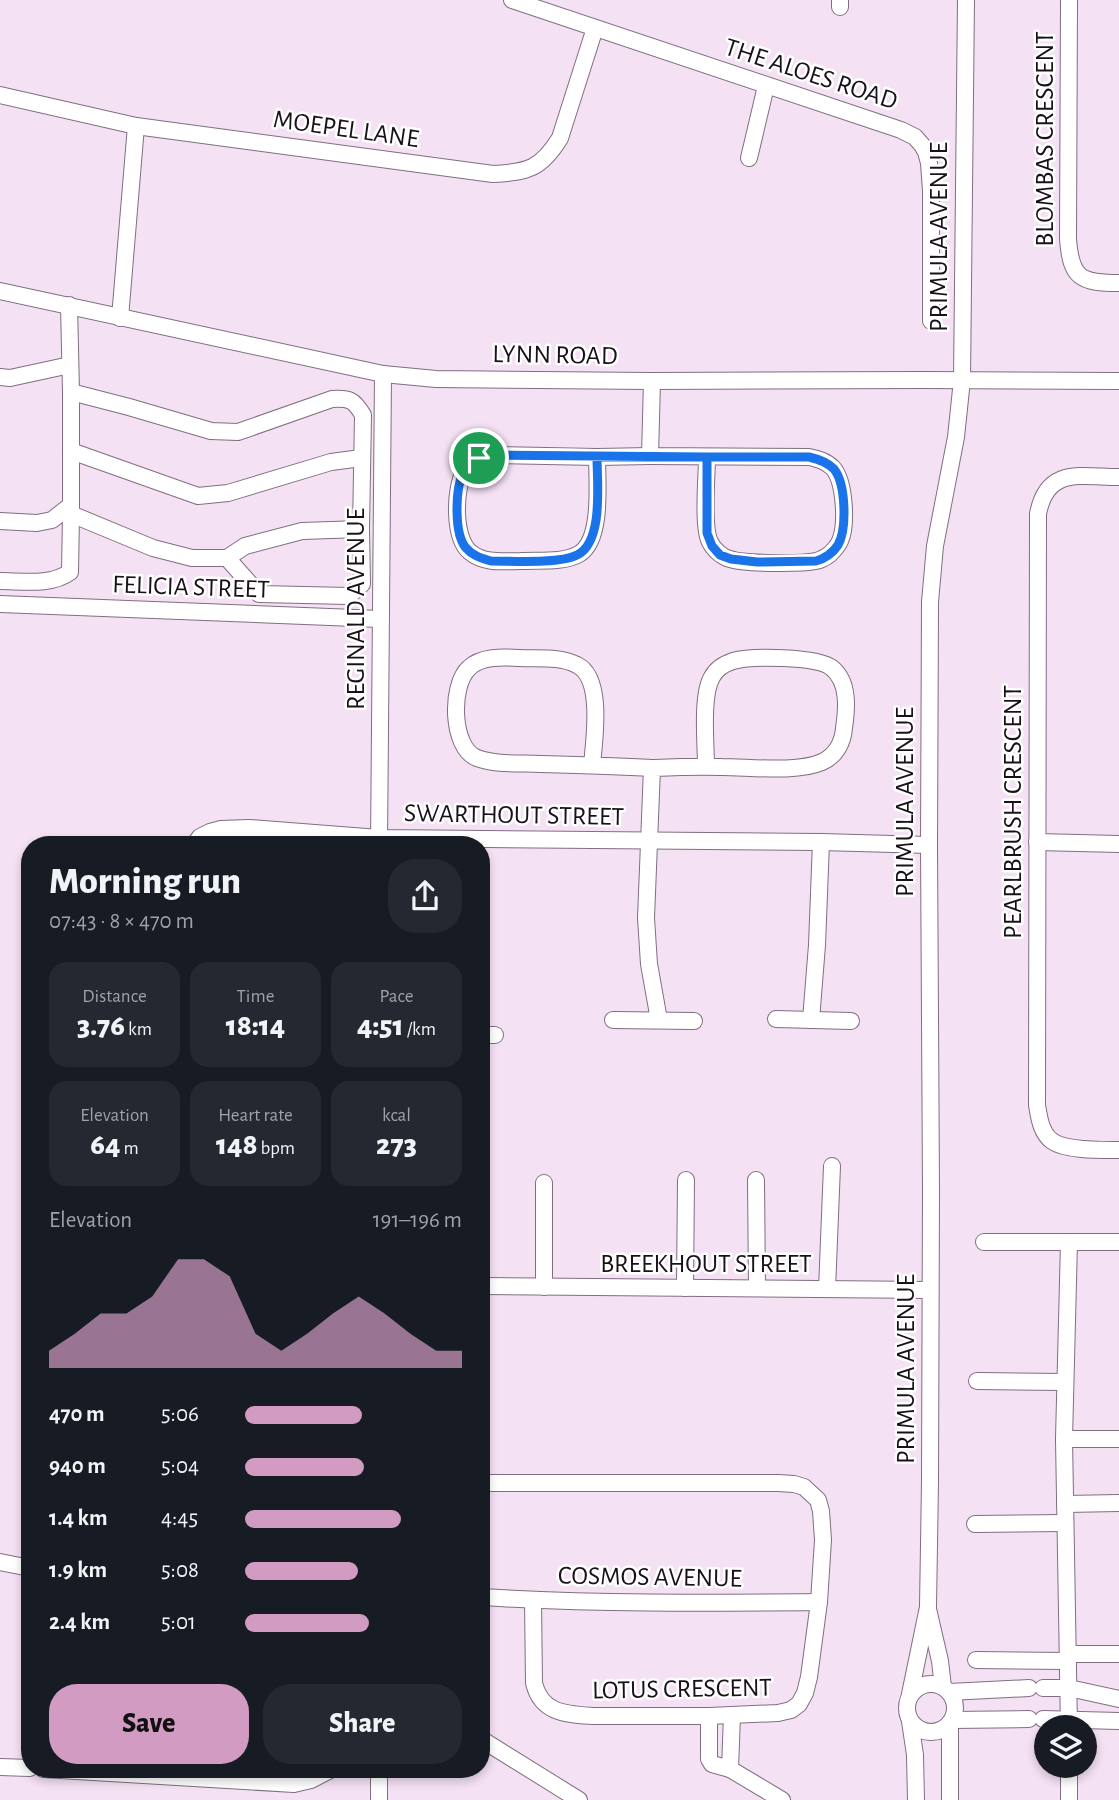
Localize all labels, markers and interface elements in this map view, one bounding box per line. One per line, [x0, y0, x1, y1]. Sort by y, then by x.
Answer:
street label: BLOMBAS CRESCENT [1032, 31, 1058, 247]
street label: THE ALOES ROAD [721, 34, 901, 114]
street label: MOEPEL LANE [271, 106, 421, 152]
street label: PRIMULA AVENUE [926, 142, 952, 332]
street label: LYNN ROAD [492, 341, 618, 369]
pin [449, 428, 509, 488]
icon: arrive [460, 439, 498, 477]
street label: REGINALD AVENUE [343, 508, 369, 710]
street label: FELICIA STREET [112, 571, 271, 603]
street label: PEARLBRUSH CRESCENT [1000, 685, 1026, 939]
street label: PRIMULA AVENUE [892, 707, 918, 897]
street label: SWARTHOUT STREET [404, 800, 625, 830]
button: share [388, 859, 462, 933]
text: Morning run [49, 863, 241, 901]
text: 07:43 · 8 × 470 m [49, 910, 194, 933]
text: Distance [82, 987, 147, 1006]
text: Time [237, 987, 274, 1006]
text: Pace [379, 987, 414, 1006]
text: 3.76 [77, 1011, 125, 1041]
text: 18:14 [226, 1011, 285, 1041]
text: 4:51 [357, 1011, 404, 1041]
text: km [125, 1020, 152, 1039]
text: /km [404, 1020, 436, 1039]
text: Elevation [80, 1106, 149, 1125]
text: Heart rate [218, 1106, 293, 1125]
text: kcal [382, 1106, 411, 1125]
text: 64 [90, 1130, 120, 1160]
text: 148 [216, 1130, 257, 1160]
text: 273 [376, 1130, 417, 1160]
text: m [120, 1139, 139, 1158]
text: bpm [257, 1139, 295, 1158]
text: Elevation [49, 1209, 132, 1232]
text: 191–196 m [373, 1209, 462, 1232]
street label: BREEKHOUT STREET [600, 1251, 812, 1277]
street label: PRIMULA AVENUE [893, 1274, 919, 1464]
text: 470 m [49, 1403, 105, 1426]
text: 5:06 [161, 1403, 199, 1426]
text: 940 m [49, 1455, 106, 1478]
text: 5:04 [161, 1455, 199, 1478]
text: 1.4 km [49, 1507, 108, 1530]
text: 4:45 [161, 1507, 198, 1530]
text: 1.9 km [49, 1559, 107, 1582]
text: 5:08 [161, 1559, 199, 1582]
street label: COSMOS AVENUE [558, 1562, 742, 1592]
text: 2.4 km [49, 1611, 110, 1634]
text: 5:01 [161, 1611, 196, 1634]
street label: LOTUS CRESCENT [592, 1674, 772, 1704]
button: Save [49, 1684, 249, 1764]
button: Share [263, 1684, 462, 1764]
map controls [1034, 1715, 1097, 1778]
button: layers [1034, 1715, 1097, 1778]

